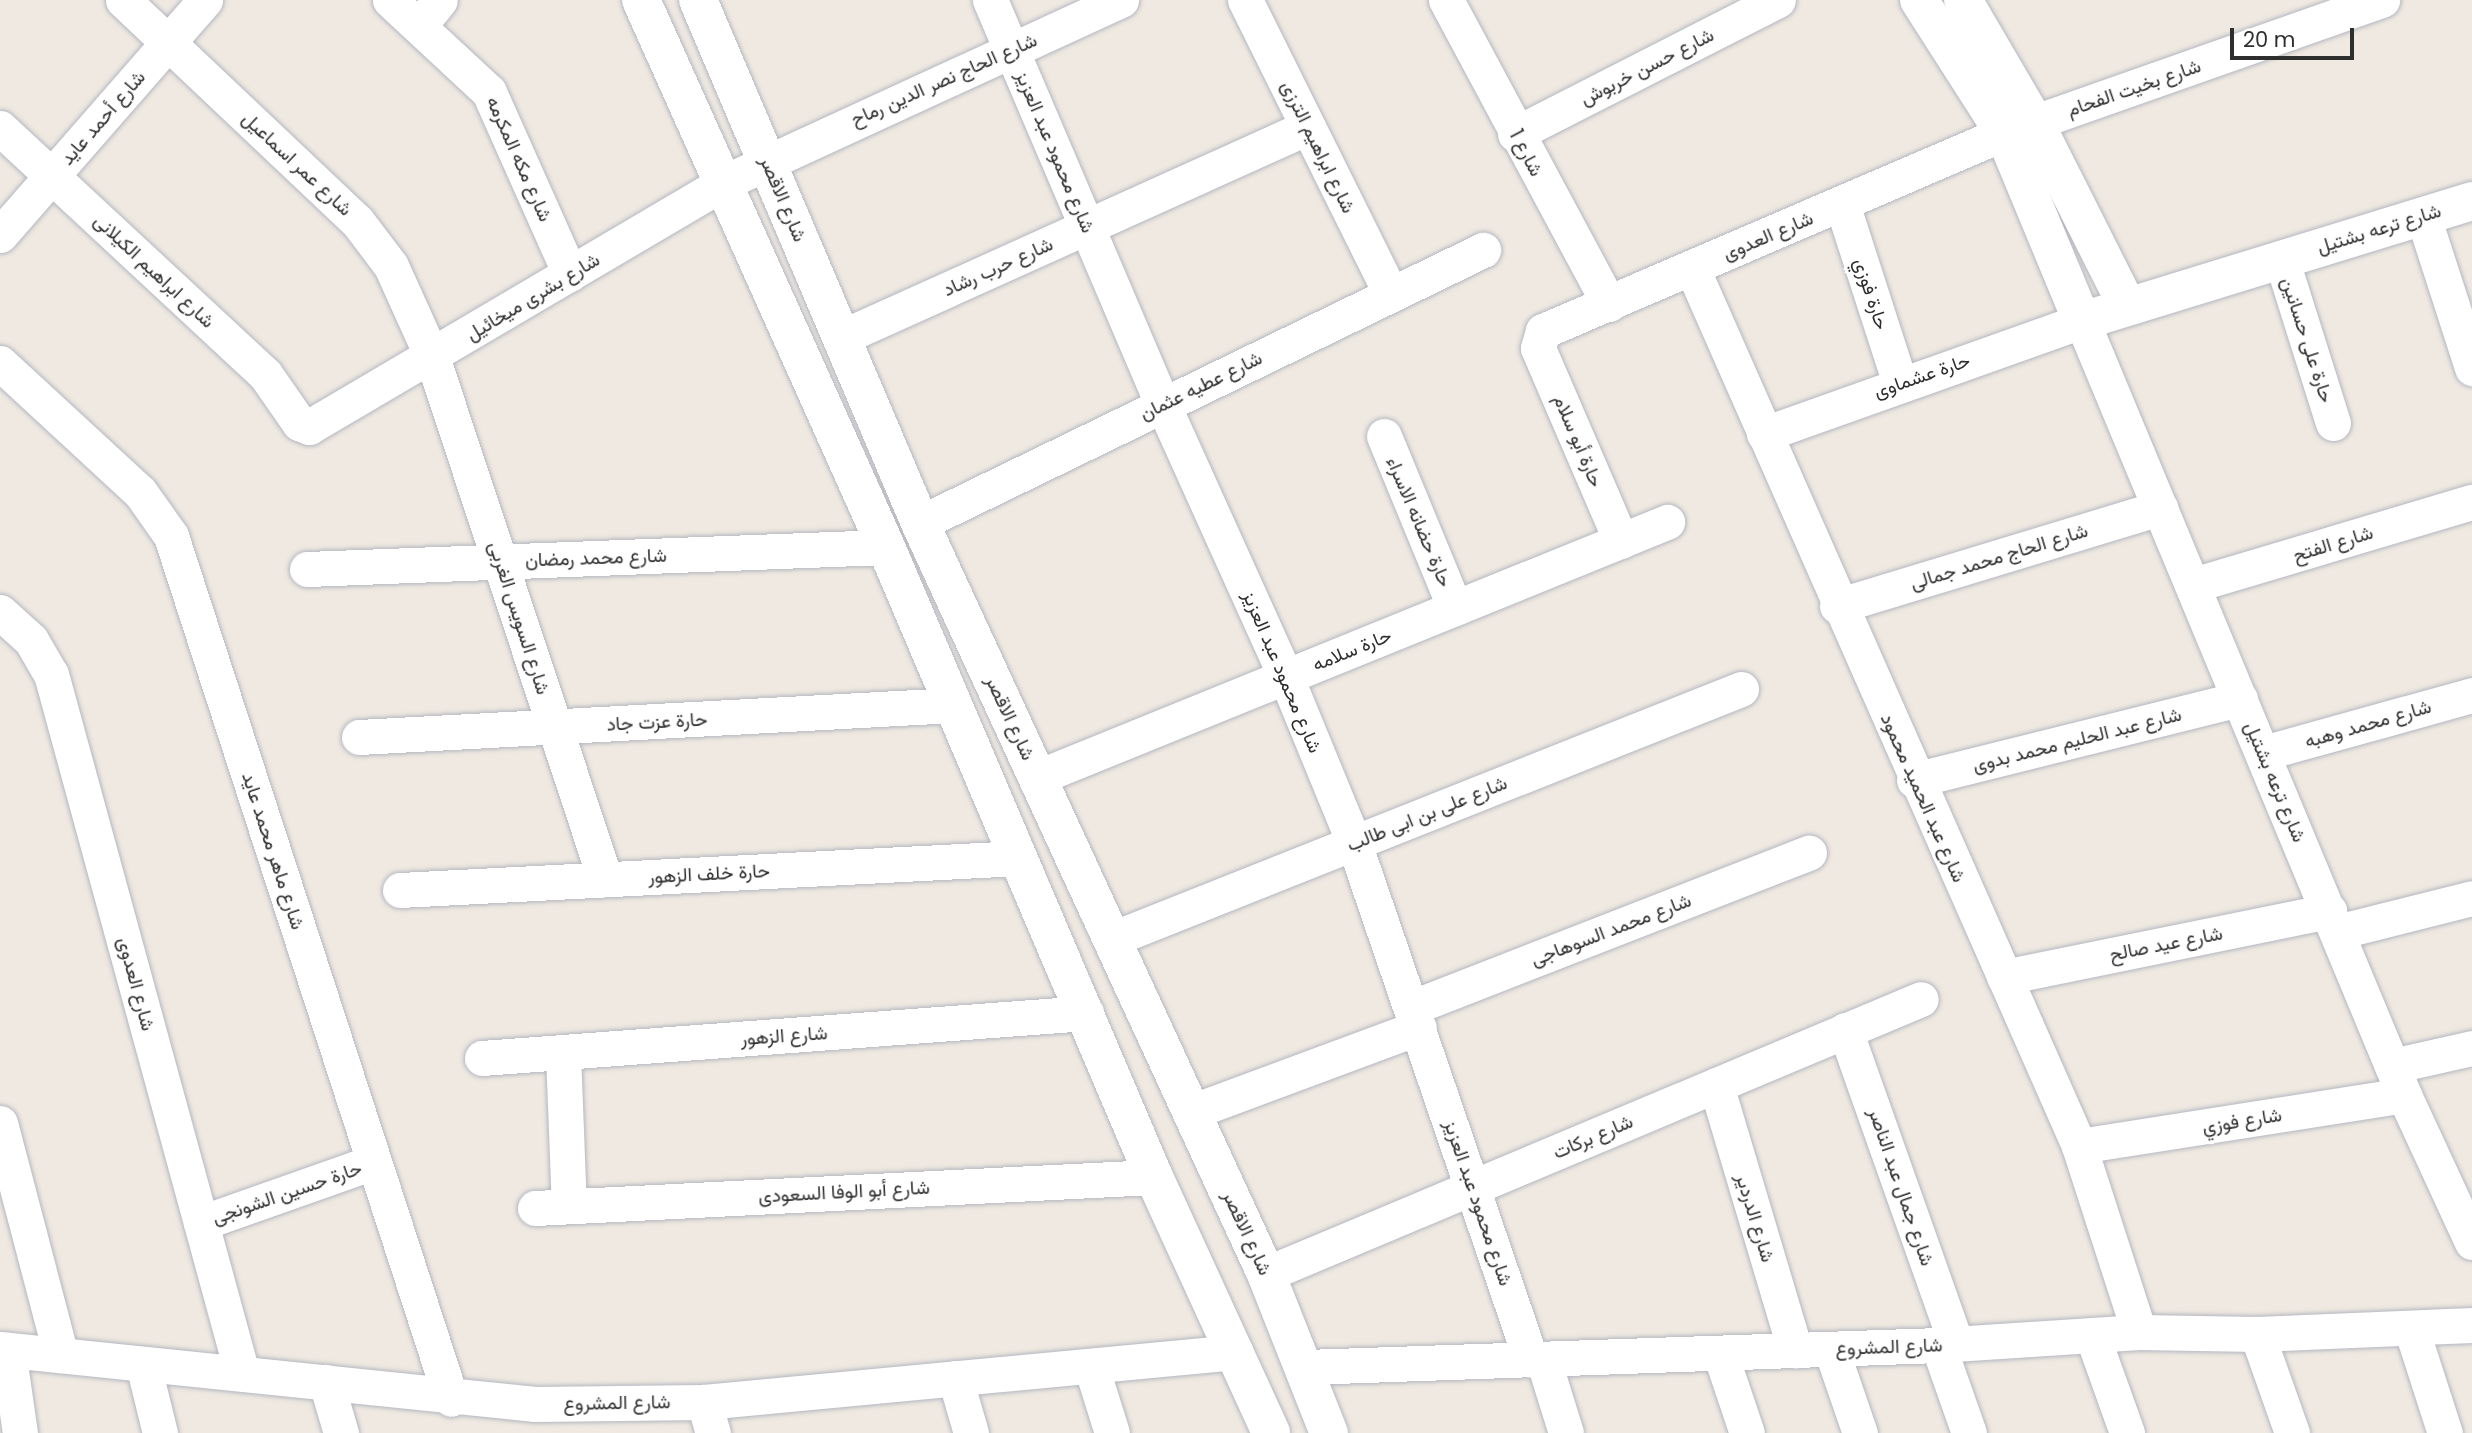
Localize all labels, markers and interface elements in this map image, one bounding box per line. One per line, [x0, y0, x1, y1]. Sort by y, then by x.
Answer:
scale bar [2234, 14, 2358, 58]
street label: شارع حسن خربوش [1576, 23, 1718, 111]
text: 20 m [2243, 25, 2296, 54]
street label: شارع الحاج نصر الدين رماح [847, 29, 1041, 131]
street label: شارع بخيت الفحام [2064, 54, 2204, 122]
street label: شارع أحمد عايد [56, 66, 150, 170]
street label: شارع محمود عبد العزيز [1011, 68, 1099, 236]
street label: شارع ابراهيم الترزى [1276, 77, 1360, 217]
street label: شارع مكه المكرمه [481, 93, 557, 225]
street label: شارع عمر اسماعيل [237, 107, 357, 221]
street label: شارع 1 [1504, 126, 1548, 180]
street label: شارع الاقصر [755, 153, 811, 245]
street label: شارع ترعه بشتيل [2314, 199, 2444, 259]
street label: شارع العدوى [1719, 207, 1817, 265]
street label: شارع ابراهيم الكيلانى [89, 209, 219, 333]
street label: شارع حرب رشاد [940, 233, 1056, 301]
street label: شارع بشرى ميخائيل [462, 248, 604, 346]
street label: حارة فوزي [1849, 255, 1893, 333]
street label: حارة على حسانين [2276, 274, 2338, 406]
street label: شارع عطيه عثمان [1136, 347, 1266, 425]
street label: حارة عشماوى [1871, 349, 1973, 403]
street label: حارة أبو سلام [1548, 391, 1608, 491]
street label: حارة حضانه الاسراء [1381, 453, 1457, 591]
street label: شارع الحاج محمد جمالى [1907, 519, 2091, 595]
street label: شارع الفتح [2290, 521, 2376, 567]
street label: شارع السويس الغربى [484, 539, 554, 697]
street label: شارع محمد رمضان [525, 544, 667, 572]
street label: شارع محمود عبد العزيز [1238, 588, 1326, 756]
street label: حارة سلامه [1309, 624, 1395, 676]
street label: شارع الاقصر [980, 672, 1040, 764]
street label: شارع محمد وهبه [2302, 695, 2434, 753]
street label: شارع عبد الحليم محمد بدوى [1970, 703, 2184, 777]
street label: حارة عزت جاد [606, 708, 708, 736]
street label: شارع عبد الحميد محمود [1876, 710, 1970, 886]
street label: شارع ترعه بشتيل [2239, 718, 2311, 846]
street label: شارع ماهر محمد عايد [237, 769, 309, 933]
street label: شارع على بن ابى طالب [1344, 771, 1510, 857]
street label: حارة خلف الزهور [647, 859, 771, 889]
street label: شارع محمد السوهاجى [1528, 889, 1694, 971]
street label: شارع عيد صالح [2108, 922, 2224, 966]
street label: شارع العدوى [113, 935, 159, 1033]
street label: شارع الزهور [740, 1022, 828, 1050]
street label: شارع فوزي [2201, 1103, 2283, 1139]
street label: شارع جمال عبد الناصر [1863, 1105, 1939, 1269]
street label: شارع بركات [1550, 1110, 1636, 1164]
street label: شارع محمود عبد العزيز [1439, 1117, 1517, 1289]
street label: حارة حسين الشونجى [209, 1157, 365, 1229]
street label: شارع الدردير [1731, 1171, 1779, 1265]
street label: شارع أبو الوفا السعودى [758, 1176, 930, 1208]
street label: شارع الاقصر [1217, 1187, 1277, 1279]
street label: شارع المشروع [1835, 1334, 1943, 1360]
street label: شارع المشروع [563, 1391, 671, 1415]

